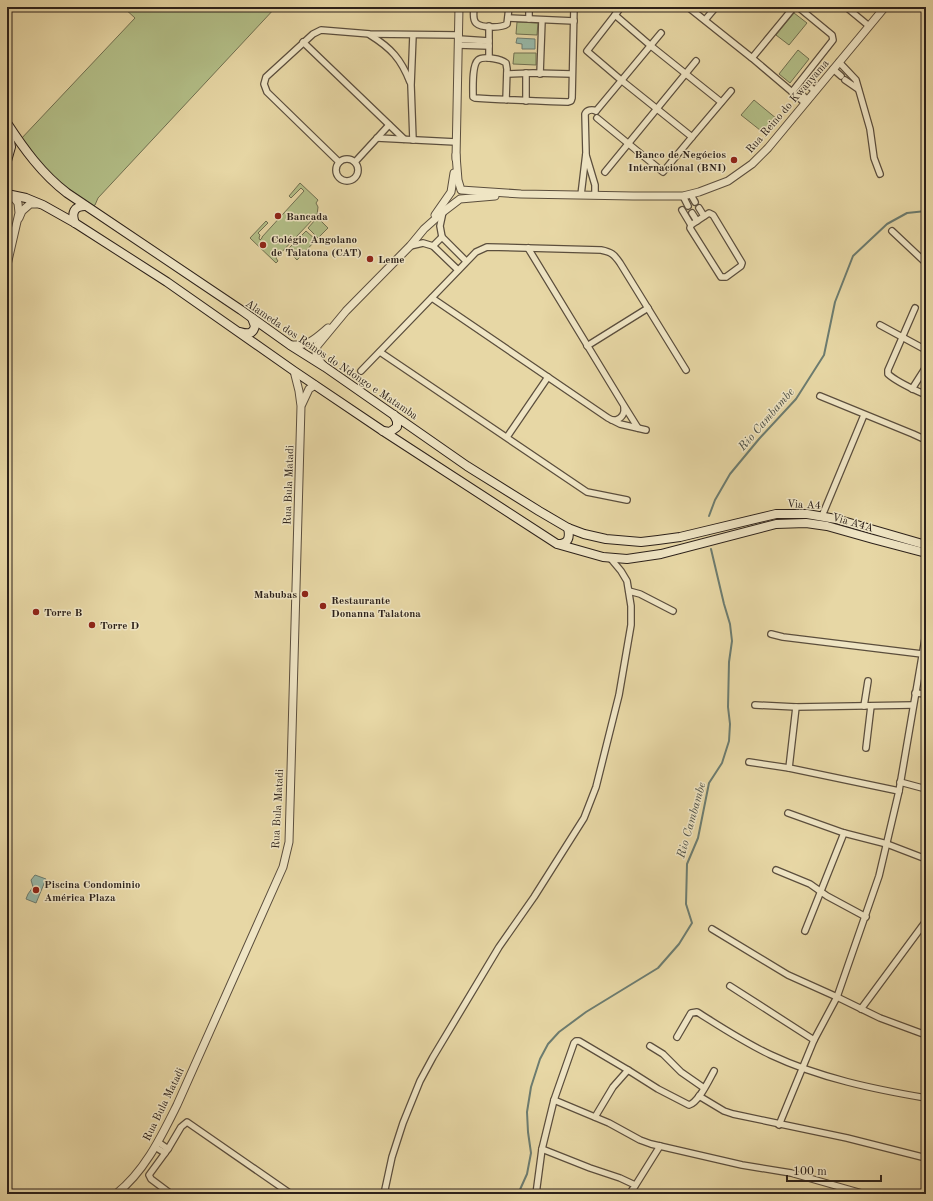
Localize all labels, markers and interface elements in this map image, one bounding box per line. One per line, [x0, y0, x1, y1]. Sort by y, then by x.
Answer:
street label: Rua Reino do Kwanyama [745, 58, 832, 156]
place label: Banco de Negócios Internacional (BNI) [628, 150, 726, 174]
marker: Banco de Negócios Internacional (BNI) [729, 155, 739, 165]
marker: Bancada [273, 211, 283, 221]
place label: Bancada [286, 212, 328, 223]
place label: Colégio Angolano de Talatona (CAT) [271, 235, 362, 259]
marker: Colégio Angolano de Talatona (CAT) [258, 240, 268, 250]
marker: Leme [365, 254, 375, 264]
place label: Leme [378, 255, 405, 266]
street label: Alameda dos Reinos do Ndongo e Matamba [243, 298, 420, 423]
water label: Rio Cambambe [736, 386, 797, 454]
street label: Rua Bula Matadi [283, 445, 296, 525]
street label: Via A4 [787, 499, 821, 512]
street label: Via A4A [831, 512, 875, 535]
marker: Mabubas [300, 589, 310, 599]
place label: Mabubas [254, 590, 297, 601]
place label: Restaurante Donanna Talatona [331, 596, 421, 620]
marker: Restaurante Donanna Talatona [318, 601, 328, 611]
marker: Torre B [31, 607, 41, 617]
place label: Torre B [44, 608, 83, 619]
marker: Torre D [87, 620, 97, 630]
place label: Torre D [100, 621, 140, 632]
street label: Rua Bula Matadi [271, 769, 286, 849]
water label: Rio Cambambe [675, 781, 709, 861]
place label: Piscina Condominio América Plaza [44, 880, 141, 904]
marker: Piscina Condominio América Plaza [31, 885, 41, 895]
street label: Rua Bula Matadi [142, 1066, 187, 1143]
scale bar [787, 1157, 881, 1183]
text: 100 m [793, 1166, 827, 1178]

